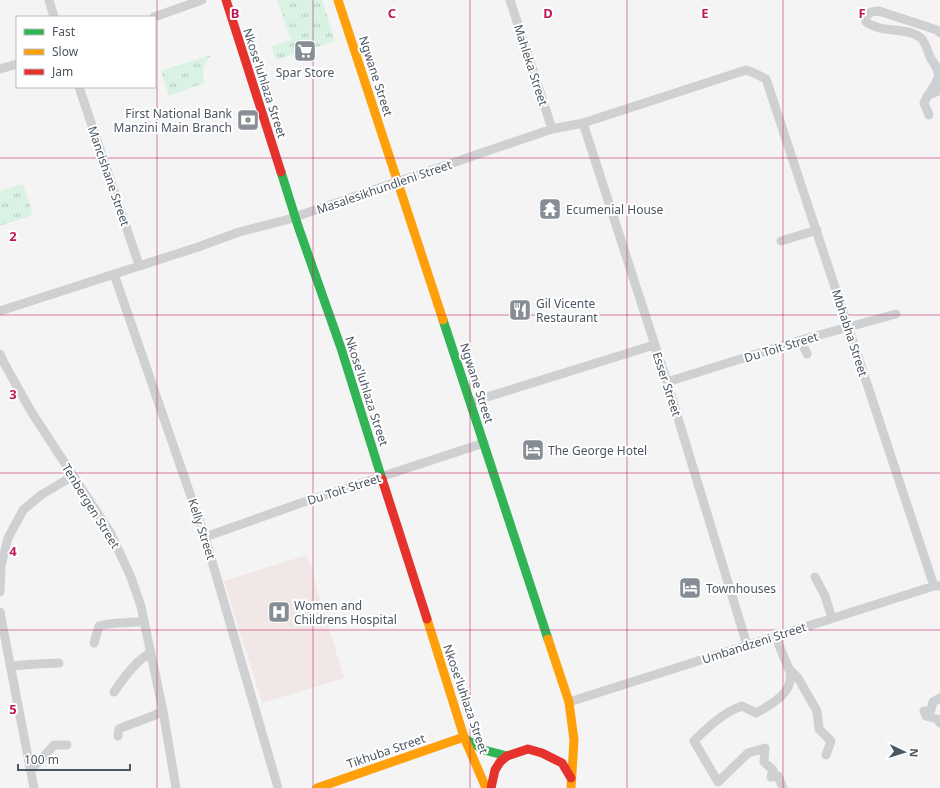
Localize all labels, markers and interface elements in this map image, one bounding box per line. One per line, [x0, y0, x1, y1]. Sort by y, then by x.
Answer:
text: B [231, 4, 239, 22]
text: C [388, 4, 396, 22]
text: D [543, 4, 553, 22]
text: E [701, 4, 709, 22]
text: F [858, 4, 866, 22]
legend [16, 16, 156, 88]
street label: Mahleka Street [510, 22, 552, 109]
text: Fast [52, 23, 76, 40]
street label: Nkose'luhlaza Street [239, 26, 291, 141]
street label: Ngwane Street [355, 34, 397, 119]
supermarket icon: Spar Store [292, 38, 318, 64]
text: Slow [52, 43, 79, 60]
text: Jam [51, 63, 73, 80]
place label: Spar Store [276, 64, 334, 81]
place label: First National Bank Manzini Main Branch [114, 105, 233, 136]
bank icon: First National Bank Manzini Main Branch [235, 107, 261, 133]
street label: Mancishane Street [84, 124, 134, 229]
street label: Masalesikhundleni Street [314, 156, 454, 218]
temple icon: Ecumenial House [537, 196, 563, 222]
place label: Ecumenial House [566, 201, 664, 218]
text: 2 [9, 227, 17, 245]
street label: Mbhabha Street [828, 287, 872, 379]
place label: Gil Vicente Restaurant [536, 295, 598, 326]
restaurant icon: Gil Vicente Restaurant [507, 297, 533, 323]
street label: Du Toit Street [742, 328, 821, 366]
street label: Nkose'luhlaza Street [341, 334, 393, 449]
street label: Ngwane Street [456, 341, 498, 426]
street label: Esser Street [649, 350, 686, 419]
text: 3 [9, 385, 17, 403]
hotel icon: The George Hotel [520, 437, 546, 463]
place label: The George Hotel [548, 442, 647, 459]
street label: Tenbergen Street [58, 460, 124, 552]
street label: Du Toit Street [305, 469, 384, 509]
street label: Kelly Street [184, 496, 220, 562]
text: 4 [9, 542, 17, 560]
hotel icon: Townhouses [677, 575, 703, 601]
place label: Townhouses [706, 580, 776, 597]
place label: Women and Childrens Hospital [294, 597, 397, 628]
hospital icon: Women and Childrens Hospital [266, 599, 292, 625]
street label: Umbandzeni Street [700, 618, 809, 668]
street label: Nkose'luhlaza Street [439, 642, 493, 757]
text: 5 [9, 700, 17, 718]
street label: Tikhuba Street [345, 729, 428, 772]
north arrow [884, 732, 924, 772]
scale bar [18, 746, 130, 772]
text: N [907, 748, 922, 758]
text: 100 m [24, 751, 59, 768]

